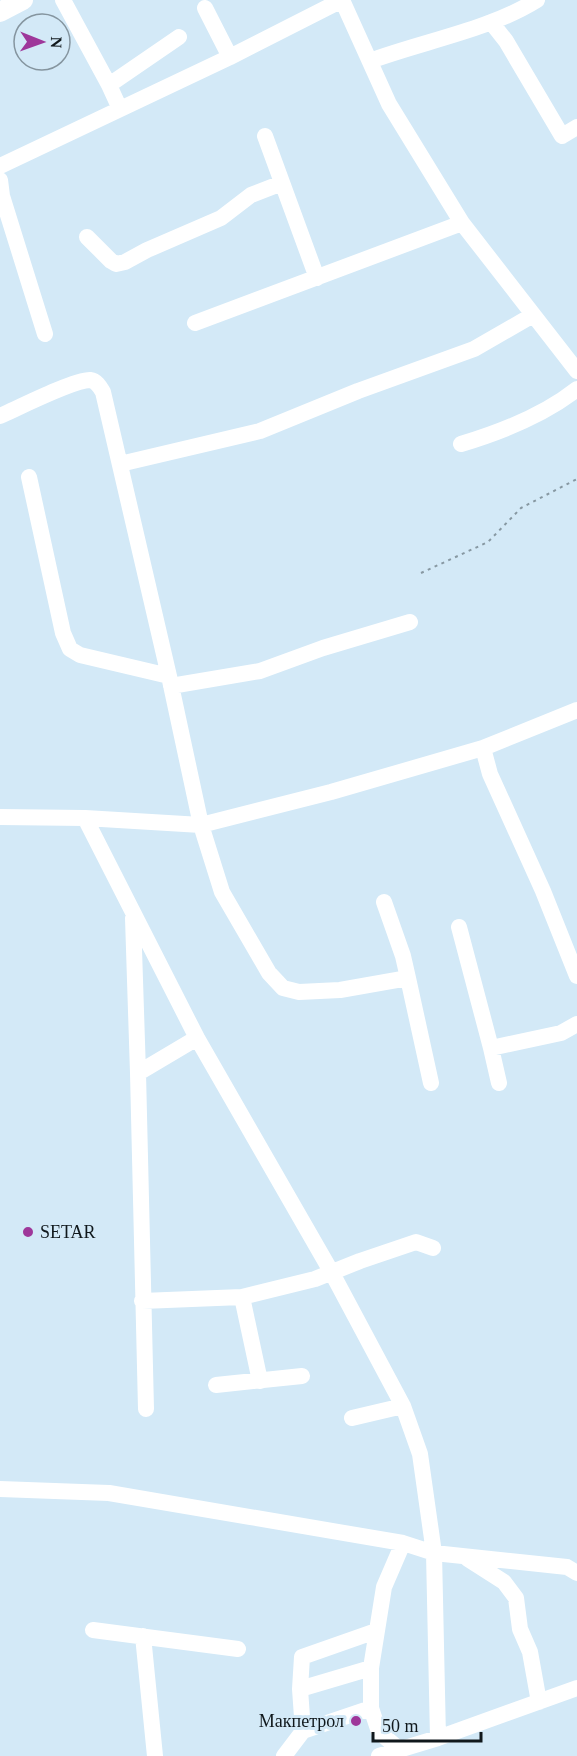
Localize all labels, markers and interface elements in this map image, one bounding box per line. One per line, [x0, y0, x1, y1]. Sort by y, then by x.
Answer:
north arrow [12, 12, 72, 72]
text: N [48, 36, 65, 49]
place label: SETAR [40, 1222, 96, 1242]
marker: SETAR [21, 1225, 35, 1239]
scale bar [373, 1705, 481, 1743]
place label: Макпетрол [259, 1711, 344, 1731]
marker: Макпетрол [349, 1714, 363, 1728]
text: 50 m [382, 1716, 419, 1736]

